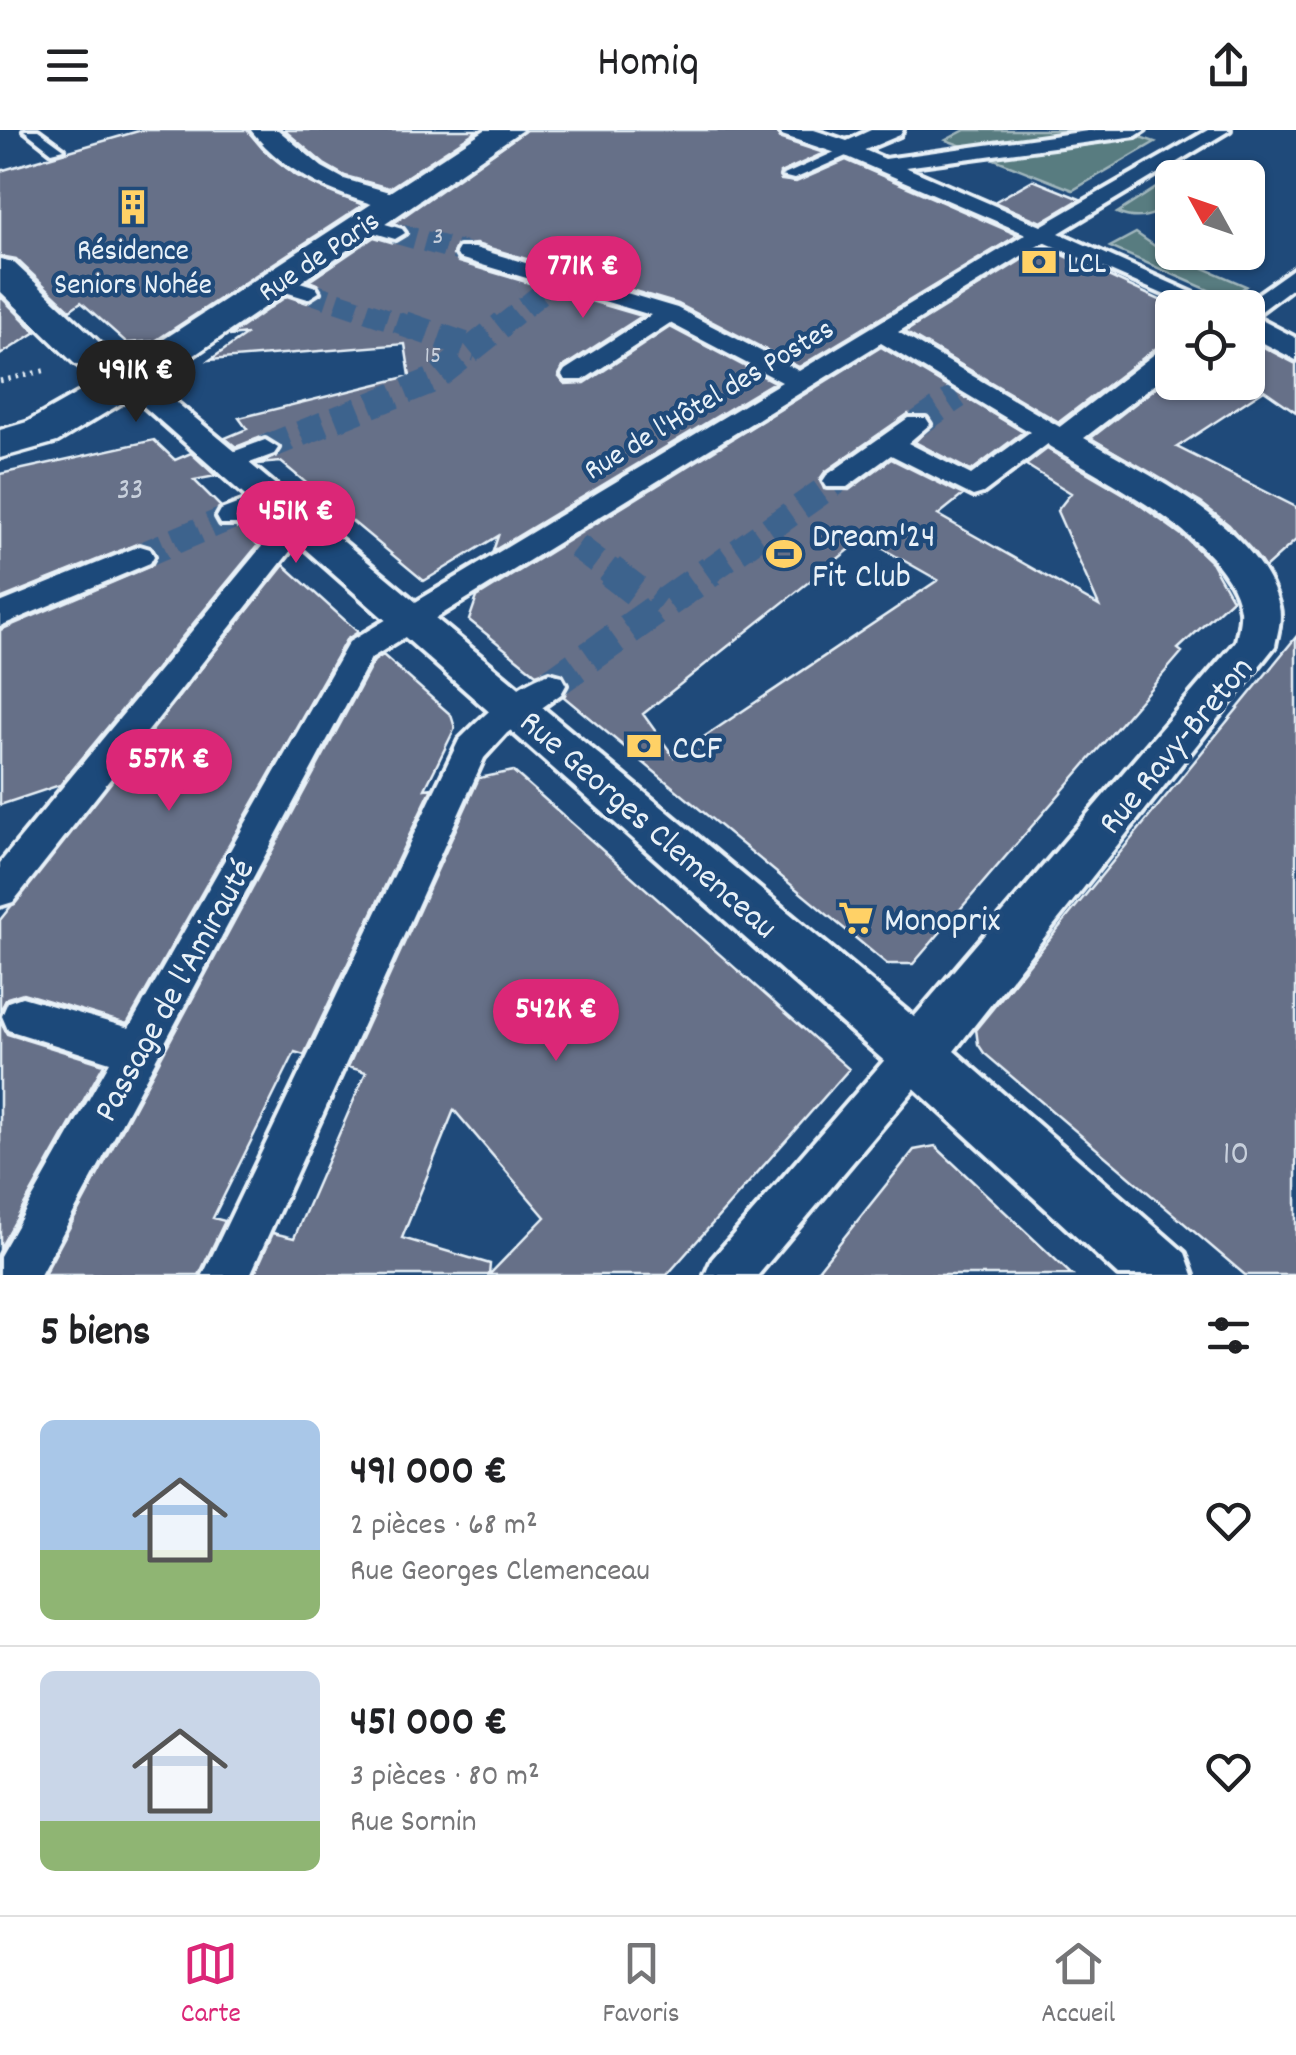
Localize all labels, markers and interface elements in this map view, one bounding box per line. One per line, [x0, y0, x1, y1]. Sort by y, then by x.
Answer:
text: Homiq [597, 33, 699, 97]
icon: menu [40, 38, 95, 93]
icon: share [1201, 38, 1256, 93]
north arrow [1155, 160, 1265, 270]
map controls [1155, 160, 1265, 400]
building icon: Résidence Seniors Nohée [114, 188, 152, 226]
street label: Rue de Paris [251, 202, 390, 315]
house number: 3 [432, 220, 444, 256]
place label: Résidence Seniors Nohée [54, 232, 212, 309]
pin: 771K € [502, 236, 664, 321]
bank icon: LCL [1020, 243, 1058, 281]
text: 771K € [547, 245, 619, 291]
place label: LCL [1067, 245, 1106, 288]
button: locate [1155, 290, 1265, 400]
street label: Rue de l'Hôtel des Postes [577, 310, 844, 494]
house number: 15 [424, 339, 442, 375]
pin: 491K € [55, 340, 217, 425]
text: 491K € [99, 349, 173, 395]
house number: 33 [117, 471, 143, 514]
pin: 451K € [215, 481, 377, 566]
text: 451K € [258, 490, 334, 536]
place label: Dream'24 Fit Club [812, 514, 936, 604]
sports icon: Dream'24 Fit Club [765, 535, 803, 573]
street label: Rue Ravy-Breton [1088, 647, 1267, 847]
street label: Rue Georges Clemenceau [506, 700, 787, 953]
place label: CCF [672, 726, 723, 776]
bank icon: CCF [625, 727, 663, 765]
pin: 557K € [88, 729, 250, 814]
text: 557K € [128, 738, 210, 784]
street label: Passage de l'Amirauté [83, 851, 270, 1132]
place label: Monoprix [884, 898, 1000, 948]
supermarket icon: Monoprix [837, 899, 875, 937]
pin: 542K € [475, 979, 637, 1064]
text: 542K € [515, 988, 597, 1034]
house number: 10 [1223, 1131, 1249, 1181]
text: 5 biens [40, 1305, 151, 1365]
icon: filters [1201, 1308, 1256, 1363]
text: 491 000 € [350, 1444, 507, 1504]
icon: home [120, 1460, 240, 1580]
icon: heart [1201, 1493, 1256, 1548]
text: 2 pièces · 68 m² [350, 1504, 538, 1550]
text: Rue Georges Clemenceau [350, 1550, 650, 1596]
text: 451 000 € [350, 1695, 507, 1755]
icon: home [120, 1711, 240, 1831]
icon: heart [1201, 1744, 1256, 1799]
text: 3 pièces · 80 m² [350, 1755, 540, 1801]
text: Rue Sornin [350, 1801, 476, 1847]
tab: Carte [181, 1936, 241, 2036]
tab: Favoris [602, 1936, 680, 2036]
tab: Accueil [1041, 1936, 1115, 2036]

